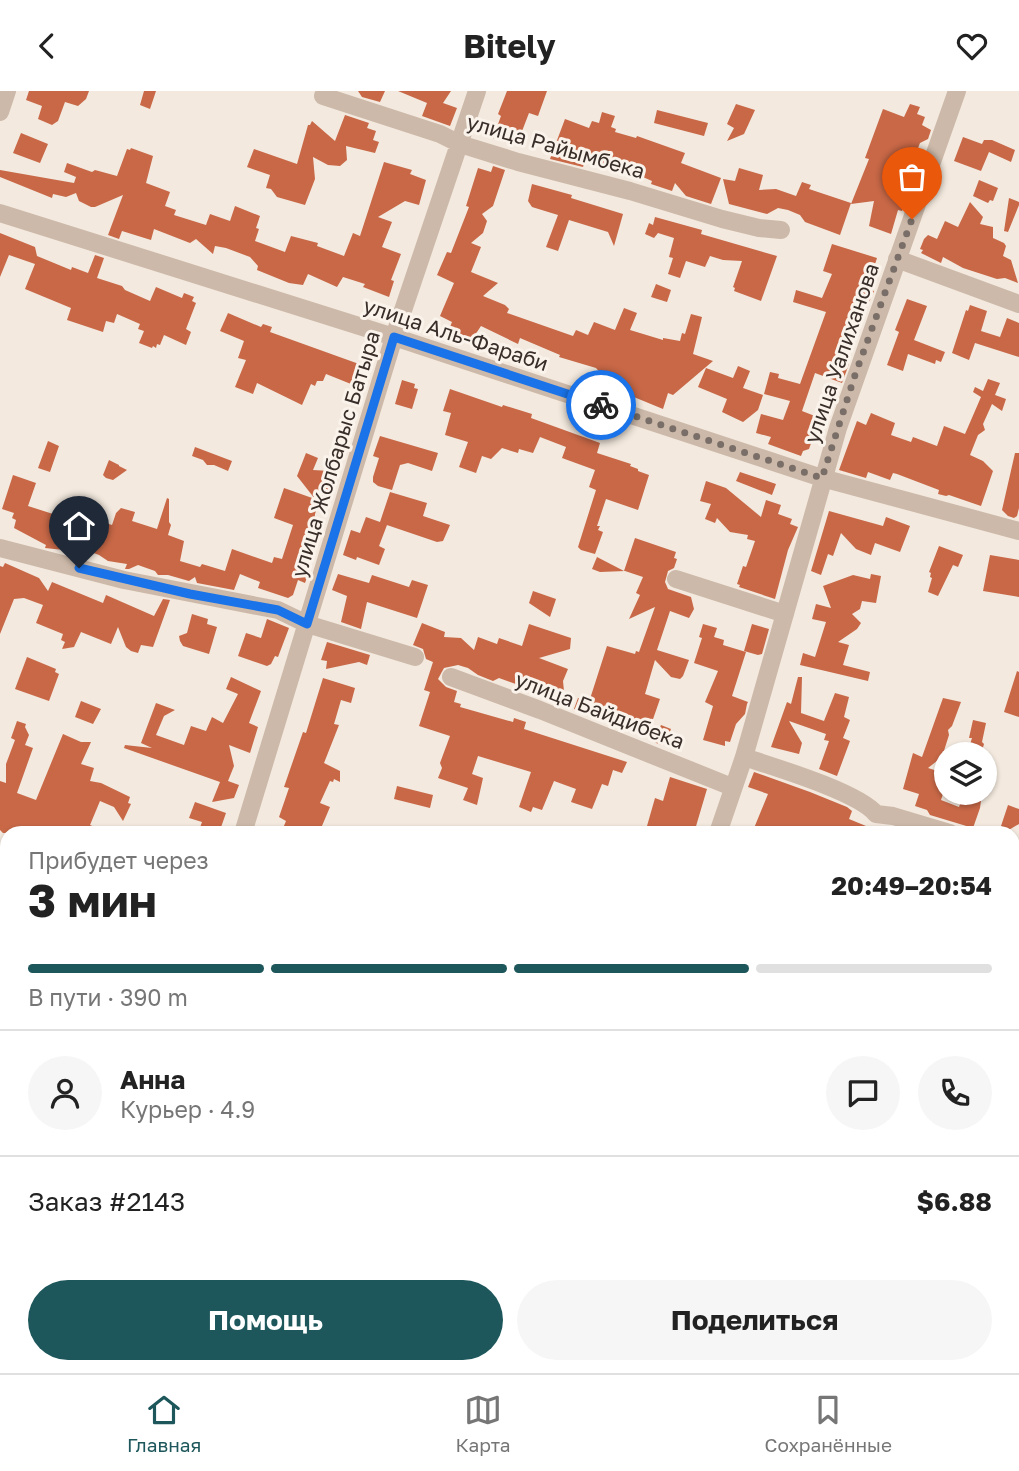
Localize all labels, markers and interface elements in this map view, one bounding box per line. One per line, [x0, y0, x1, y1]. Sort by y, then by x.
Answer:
icon: back [28, 27, 66, 65]
text: Bitely [463, 27, 556, 65]
icon: heart [953, 27, 991, 65]
street label: улица Райымбека [464, 108, 648, 184]
pin [882, 147, 942, 219]
icon: bag [893, 158, 931, 196]
street label: улица Уалиханова [798, 259, 884, 447]
street label: улица Аль-Фараби [360, 292, 552, 376]
street label: улица Жолбарыс Батыра [285, 328, 385, 580]
courier [566, 370, 636, 440]
icon: bike [582, 386, 620, 424]
pin [49, 496, 109, 568]
icon: home [60, 507, 98, 545]
street label: улица Байдибека [512, 666, 688, 754]
map controls [934, 742, 997, 805]
button: layers [934, 742, 997, 805]
text: Прибудет через [28, 846, 209, 874]
text: 20:49–20:54 [831, 870, 992, 901]
text: 3 мин [28, 872, 157, 927]
text: В пути · 390 m [28, 983, 188, 1011]
button: person [28, 1056, 102, 1130]
button: chat [826, 1056, 900, 1130]
button: phone [918, 1056, 992, 1130]
text: Анна [120, 1064, 185, 1095]
text: Курьер · 4.9 [120, 1095, 255, 1123]
text: Заказ #2143 [28, 1186, 185, 1217]
text: $6.88 [916, 1186, 992, 1217]
button: Помощь [28, 1280, 503, 1360]
button: Поделиться [517, 1280, 992, 1360]
tab: Главная [127, 1391, 201, 1456]
tab: Карта [455, 1391, 510, 1456]
tab: Сохранённые [764, 1391, 892, 1456]

